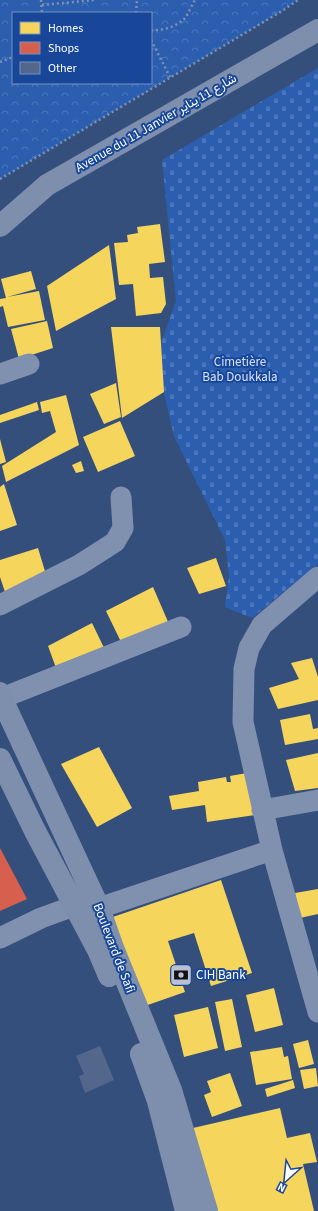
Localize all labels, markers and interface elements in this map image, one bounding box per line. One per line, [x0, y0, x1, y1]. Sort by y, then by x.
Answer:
legend [12, 12, 152, 84]
text: Homes [48, 20, 83, 37]
text: Shops [48, 40, 79, 57]
text: Other [48, 60, 78, 77]
street label: Avenue du 11 Janvier شارع 11 يناير [72, 69, 240, 177]
park label: Cimetière Bab Doukkala [202, 353, 278, 386]
street label: Boulevard de Safi [89, 900, 139, 996]
bank icon: CIH Bank [168, 962, 194, 988]
place label: CIH Bank [196, 966, 246, 984]
north arrow [266, 1159, 306, 1199]
text: N [275, 1179, 288, 1196]

